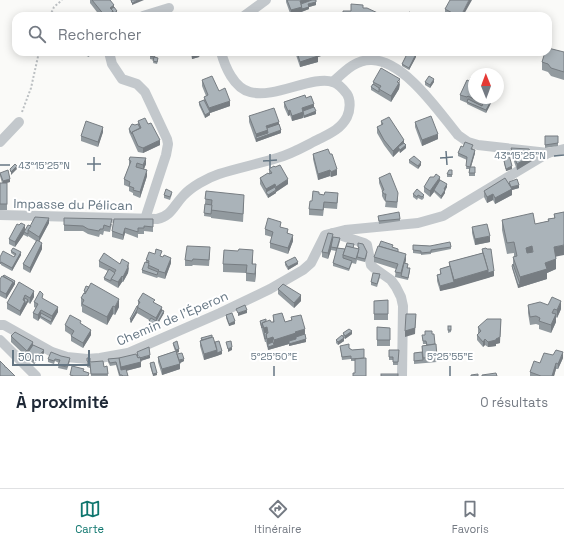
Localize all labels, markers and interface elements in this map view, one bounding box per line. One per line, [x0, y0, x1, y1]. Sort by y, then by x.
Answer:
search box [12, 12, 552, 56]
icon: search [26, 23, 48, 45]
text: Rechercher [58, 25, 141, 44]
north arrow [468, 68, 504, 104]
text: 43°15'25"N [494, 149, 546, 162]
text: 43°15'25"N [18, 159, 70, 172]
street label: Impasse du Pélican [13, 195, 133, 214]
street label: Chemin de l'Éperon [114, 287, 231, 350]
scale bar [12, 348, 90, 367]
text: 50 m [18, 350, 44, 364]
text: 5°25'50"E [251, 350, 298, 363]
text: 5°25'55"E [427, 350, 473, 363]
text: À proximité [16, 391, 109, 413]
text: 0 résultats [480, 394, 548, 411]
tab: Carte [75, 498, 104, 536]
tab: Itinéraire [254, 498, 302, 536]
tab: Favoris [452, 498, 489, 536]

